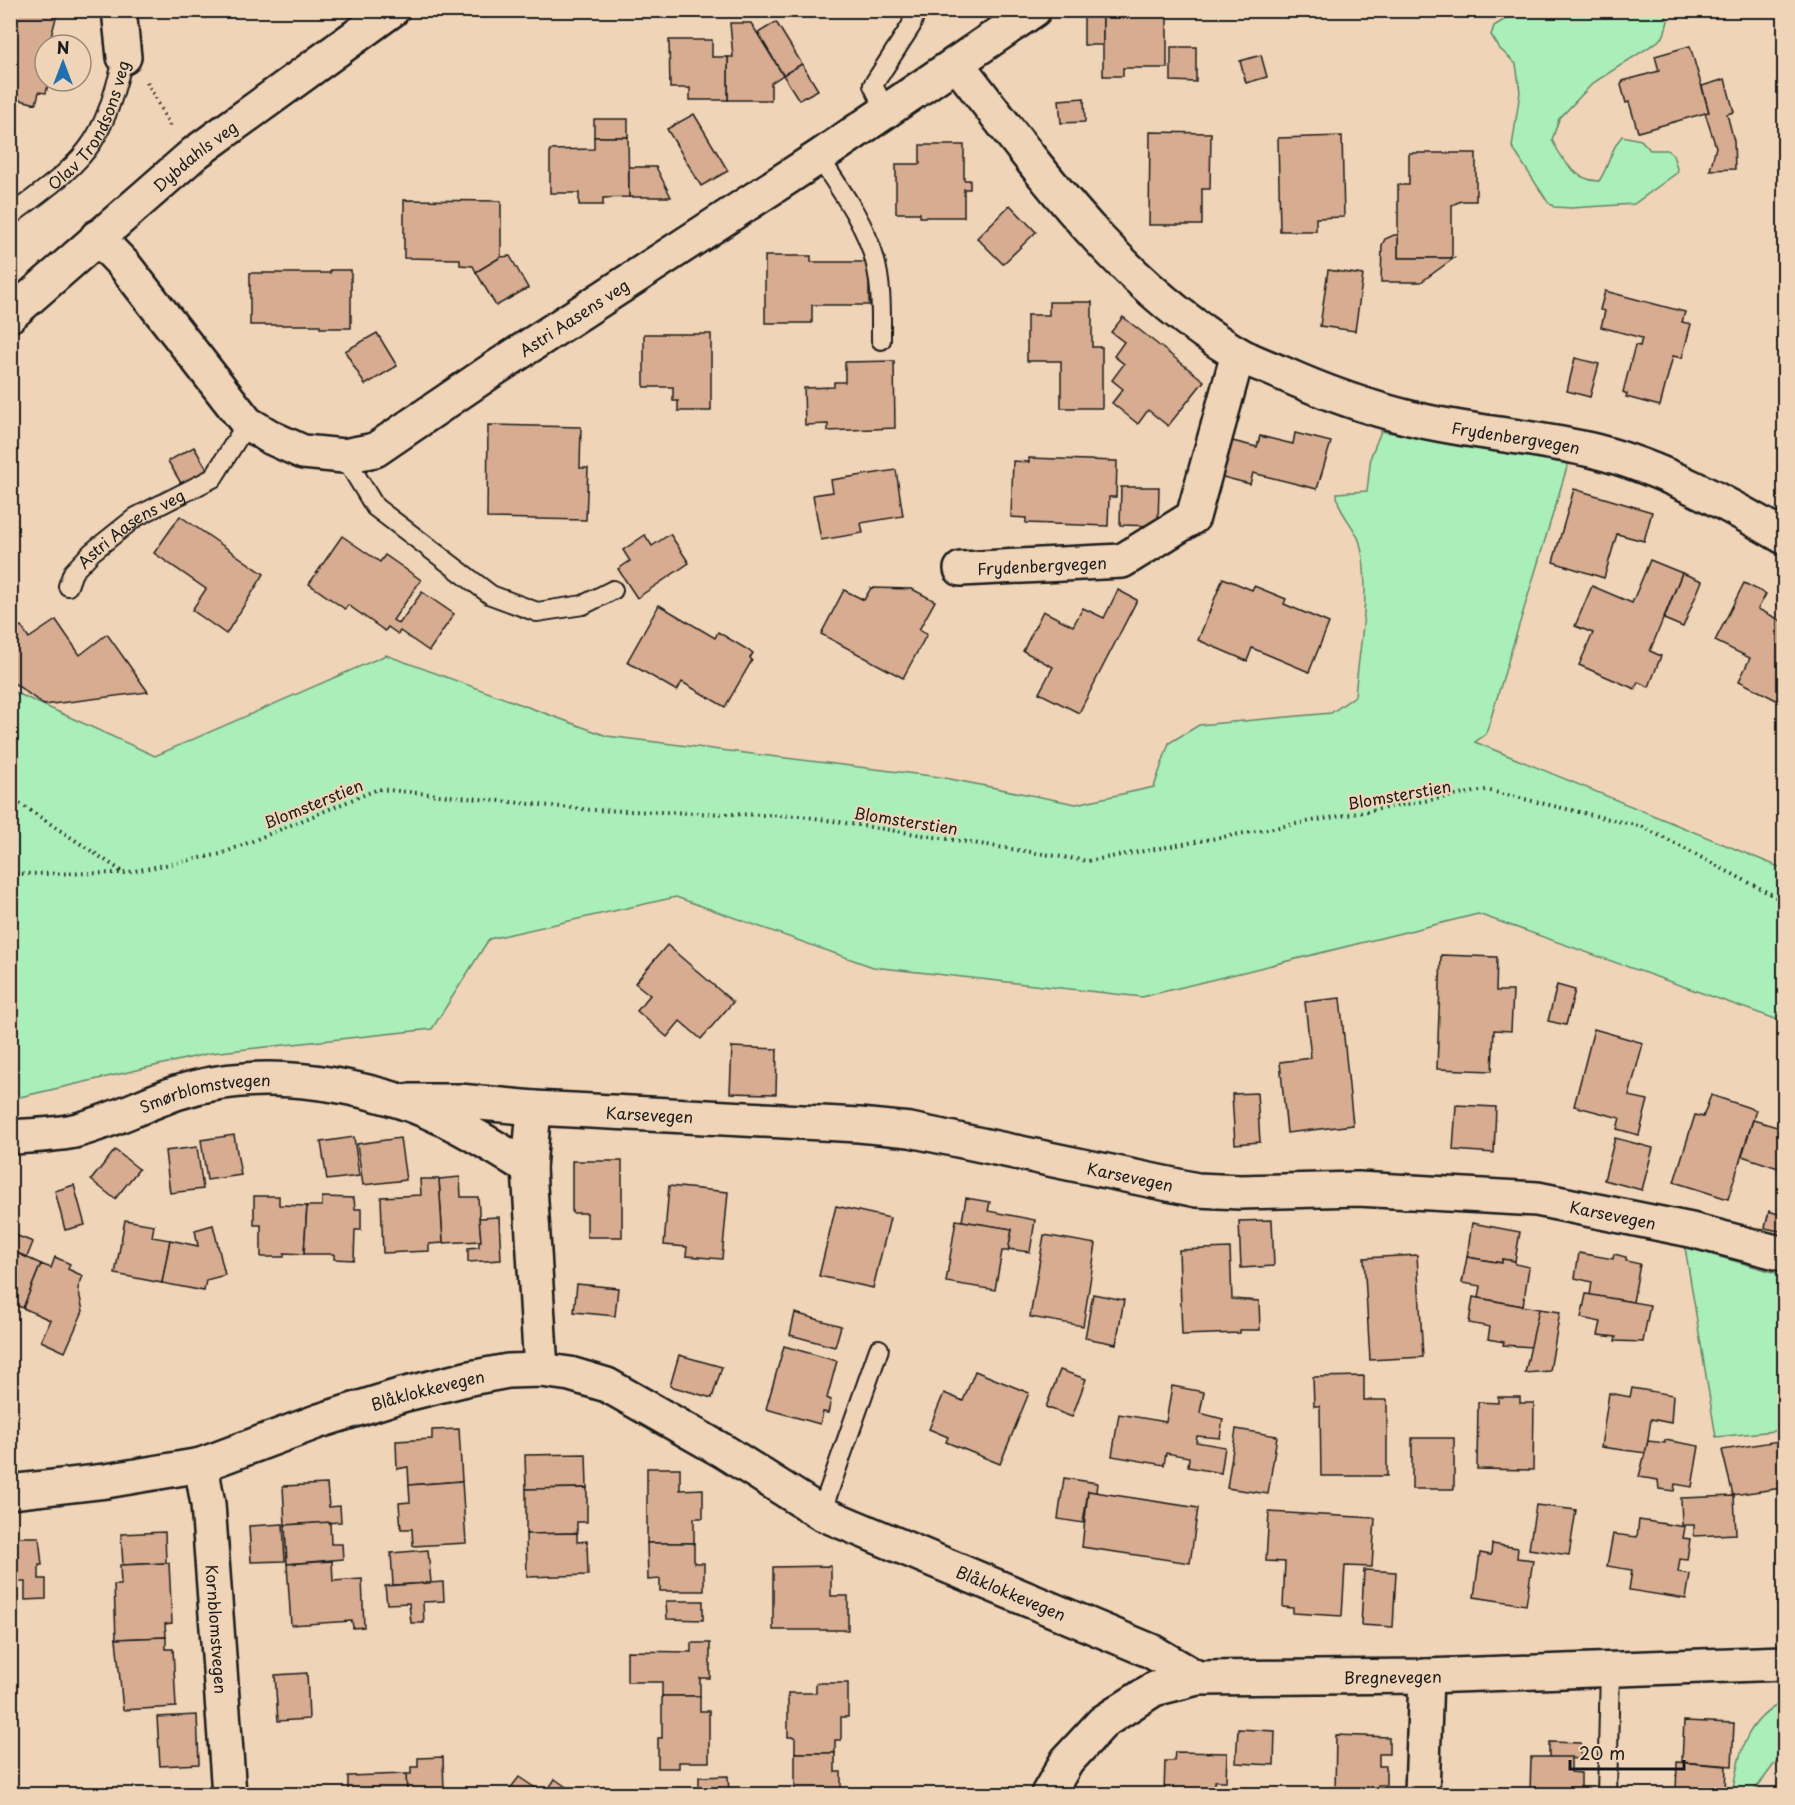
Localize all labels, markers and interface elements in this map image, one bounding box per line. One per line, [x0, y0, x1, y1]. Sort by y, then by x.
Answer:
north arrow [33, 33, 93, 93]
text: N [57, 35, 69, 59]
street label: Olav Trondsons veg [42, 58, 134, 195]
street label: Dybdahls veg [147, 114, 242, 197]
street label: Astri Aasens veg [514, 272, 633, 362]
street label: Frydenbergvegen [1450, 415, 1582, 459]
street label: Astri Aasens veg [71, 483, 188, 573]
street label: Frydenbergvegen [977, 550, 1107, 580]
street label: Blomsterstien [260, 772, 366, 834]
street label: Blomsterstien [1345, 773, 1453, 815]
street label: Blomsterstien [852, 800, 960, 840]
street label: Smørblomstvegen [135, 1067, 271, 1118]
street label: Karsevegen [605, 1100, 694, 1128]
street label: Karsevegen [1085, 1155, 1176, 1197]
street label: Karsevegen [1568, 1194, 1658, 1235]
street label: Blåklokkevegen [368, 1364, 486, 1416]
street label: Blåklokkevegen [953, 1559, 1070, 1626]
street label: Kornblomstvegen [200, 1563, 234, 1695]
street label: Bregnevegen [1344, 1663, 1442, 1689]
scale bar [1570, 1733, 1684, 1771]
text: 20 m [1579, 1739, 1625, 1766]

